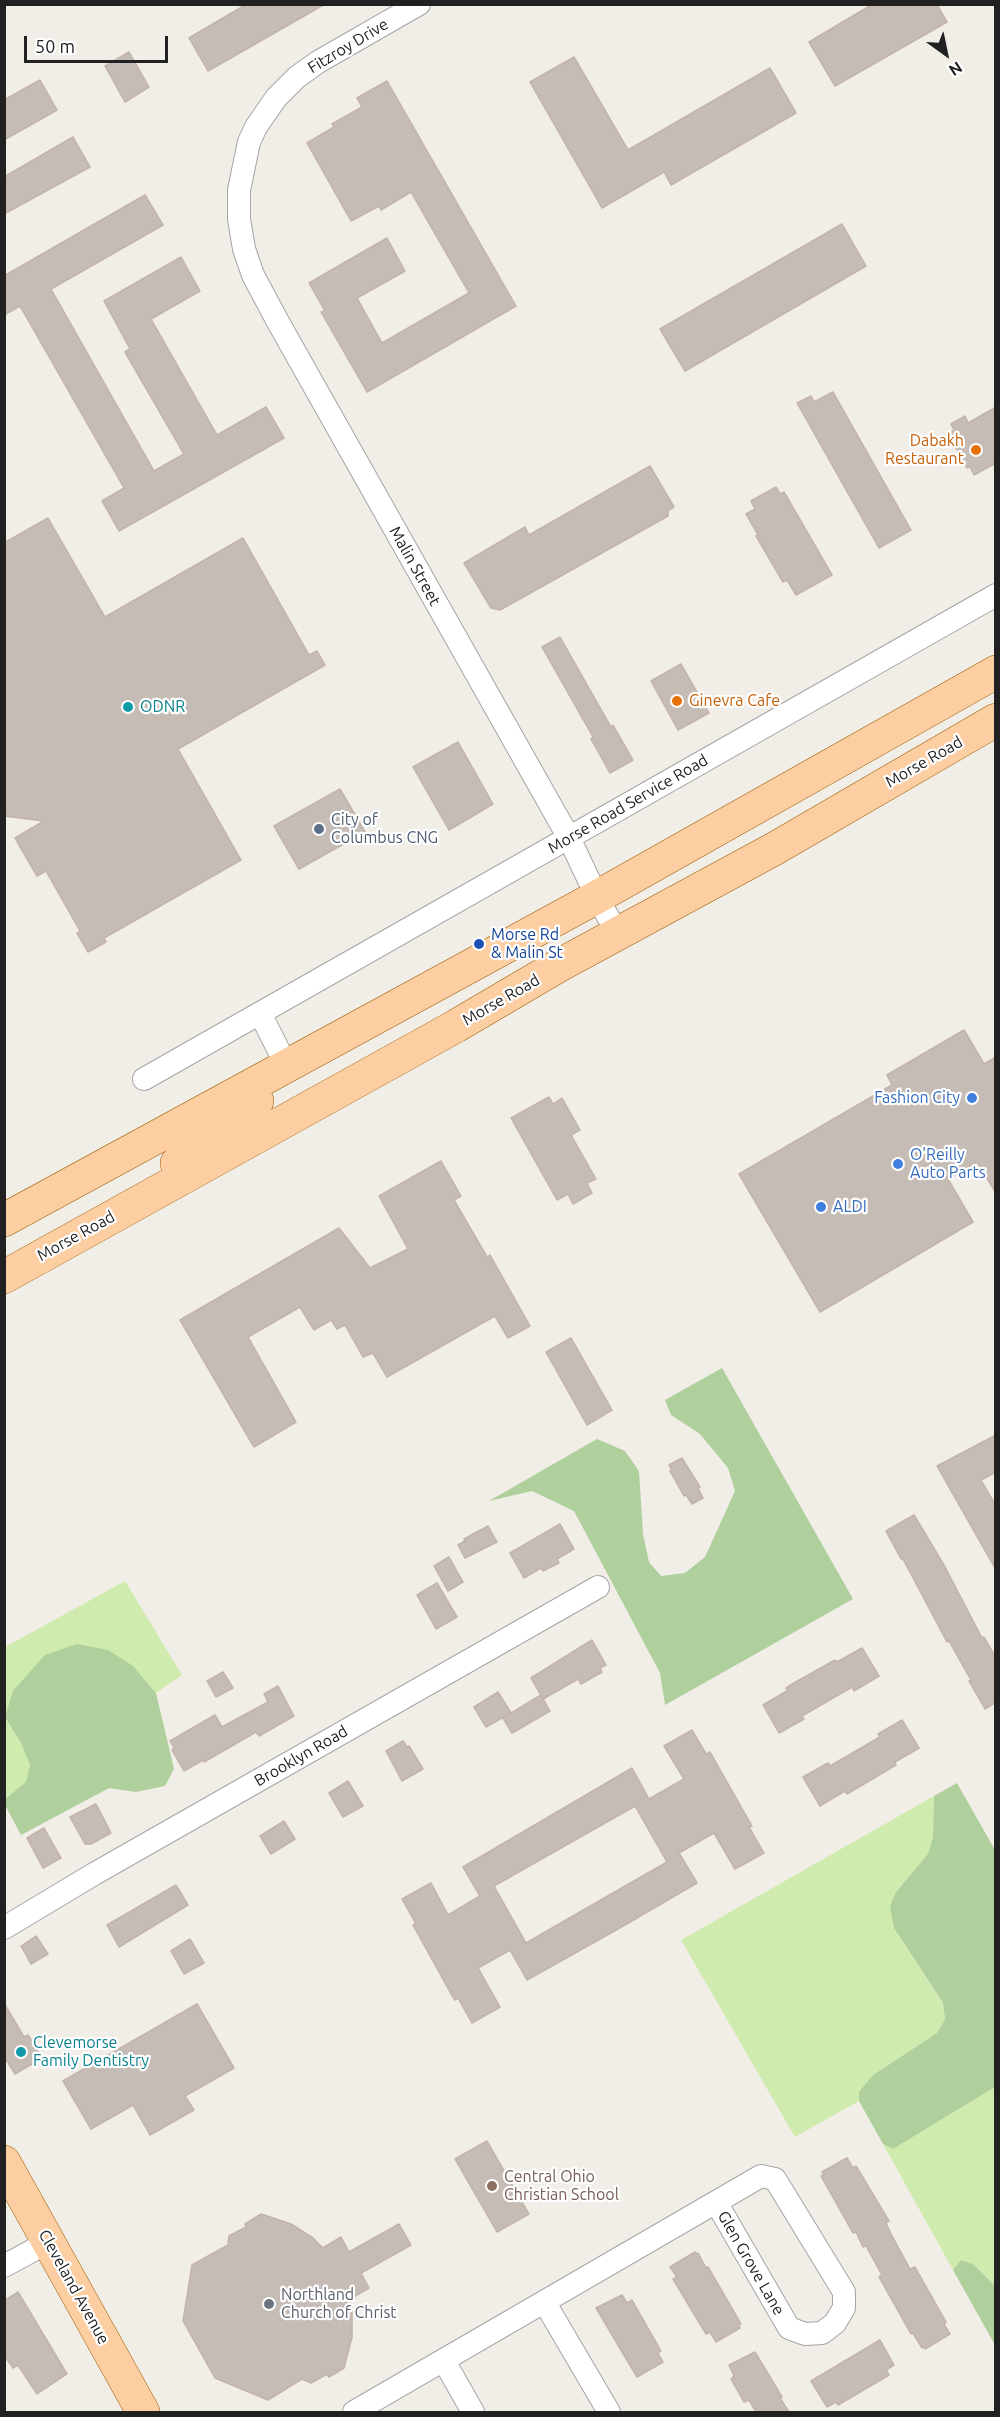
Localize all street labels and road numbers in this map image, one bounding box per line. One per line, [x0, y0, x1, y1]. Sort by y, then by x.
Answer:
street label: Fitzroy Drive [304, 14, 392, 78]
street label: Malin Street [385, 523, 445, 609]
street label: Morse Road [882, 732, 966, 792]
street label: Morse Road Service Road [545, 750, 711, 858]
street label: Morse Road [459, 970, 543, 1030]
street label: Morse Road [34, 1207, 118, 1265]
street label: Brooklyn Road [251, 1722, 351, 1790]
street label: Glen Grove Lane [713, 2208, 789, 2318]
street label: Cleveland Avenue [35, 2226, 113, 2348]

